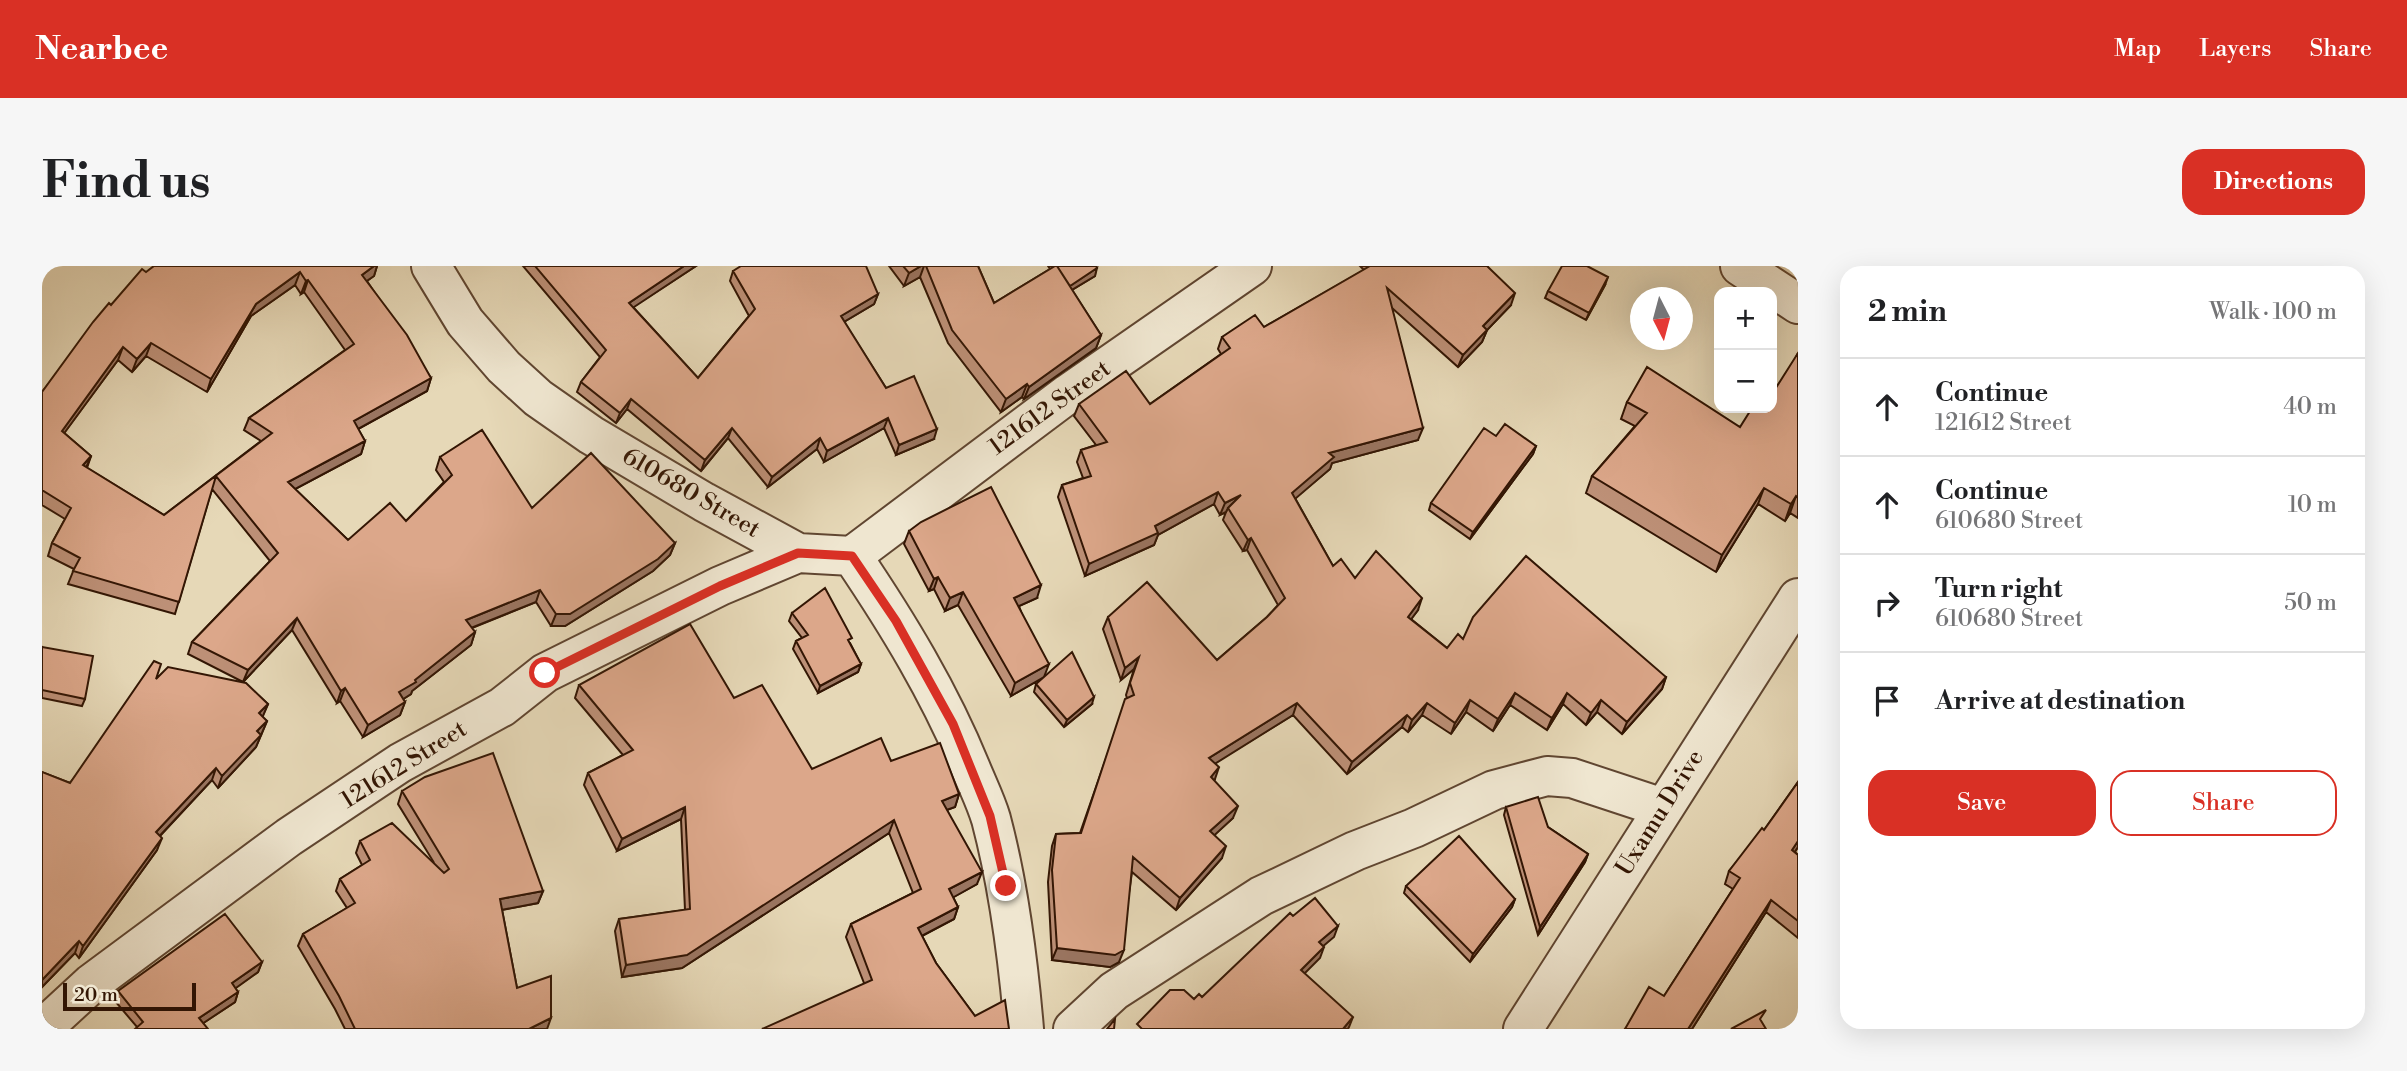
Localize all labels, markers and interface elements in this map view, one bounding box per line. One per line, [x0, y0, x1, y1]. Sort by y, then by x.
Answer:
text: Nearbee [35, 29, 168, 70]
text: Map [2114, 34, 2161, 64]
text: Layers [2199, 34, 2271, 64]
text: Share [2309, 34, 2372, 64]
button: Directions [2182, 149, 2365, 215]
text: Find us [42, 152, 211, 213]
north arrow [1630, 287, 1693, 350]
map controls [1714, 287, 1777, 413]
button: + [1714, 287, 1777, 350]
text: 2 min [1868, 293, 1947, 331]
text: Walk · 100 m [2209, 298, 2337, 326]
button: − [1714, 350, 1777, 413]
street label: 121612 Street [983, 354, 1117, 462]
text: Continue [1935, 377, 2048, 409]
icon: ahead [1868, 388, 1906, 426]
text: 40 m [2283, 393, 2337, 421]
text: 121612 Street [1935, 409, 2072, 437]
street label: 610680 Street [617, 441, 766, 545]
text: Continue [1935, 475, 2048, 507]
icon: ahead [1868, 486, 1906, 524]
text: 10 m [2288, 491, 2337, 519]
text: 610680 Street [1935, 507, 2083, 535]
text: Turn right [1935, 573, 2063, 605]
icon: right [1868, 584, 1906, 622]
text: 50 m [2284, 589, 2337, 617]
text: 610680 Street [1935, 605, 2083, 633]
route start [529, 657, 560, 688]
icon: arrive [1868, 682, 1906, 720]
text: Arrive at destination [1935, 685, 2185, 717]
street label: 121612 Street [336, 714, 473, 816]
street label: Uxamu Drive [1609, 744, 1711, 882]
button: Save [1868, 770, 2096, 836]
button: Share [2110, 770, 2337, 836]
route end [990, 870, 1021, 901]
scale bar [63, 980, 196, 1012]
text: 20 m [74, 983, 118, 1007]

